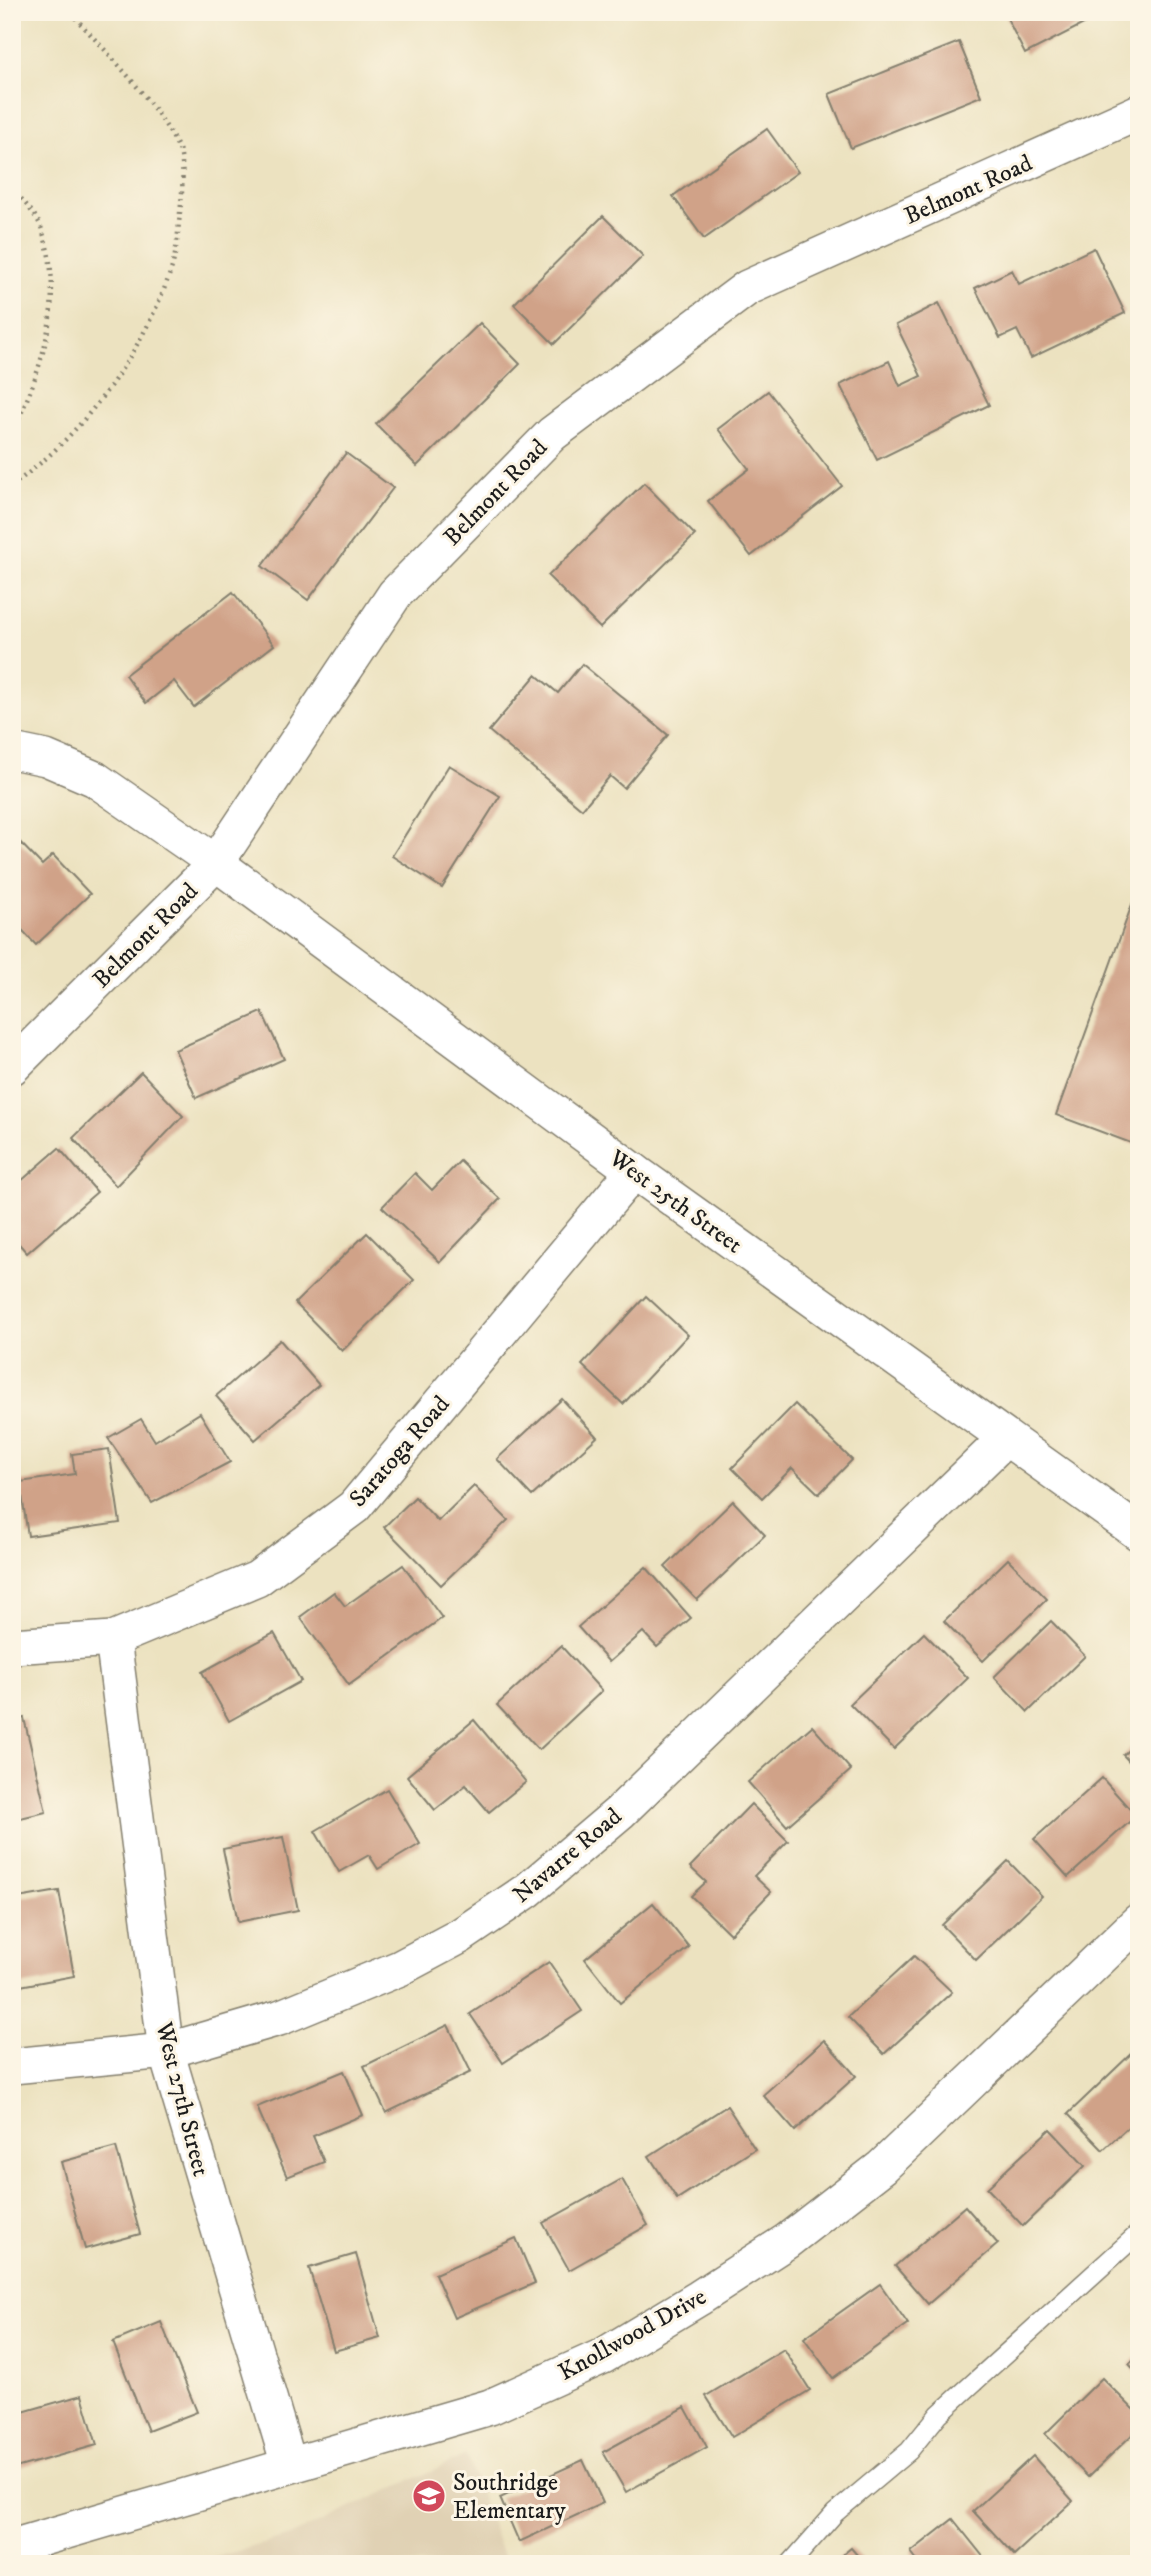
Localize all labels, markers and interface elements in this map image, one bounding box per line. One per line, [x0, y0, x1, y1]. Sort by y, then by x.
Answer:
street label: Belmont Road [900, 148, 1037, 231]
street label: Belmont Road [437, 433, 554, 552]
street label: Belmont Road [87, 877, 205, 995]
street label: West 25th Street [602, 1143, 748, 1260]
street label: Saratoga Road [343, 1390, 456, 1514]
street label: Navarre Road [507, 1802, 628, 1910]
street label: West 27th Street [148, 2018, 216, 2180]
street label: Knollwood Drive [553, 2282, 712, 2388]
place label: Southridge Elementary [453, 2468, 566, 2526]
school or university icon: Southridge Elementary [410, 2477, 448, 2515]

